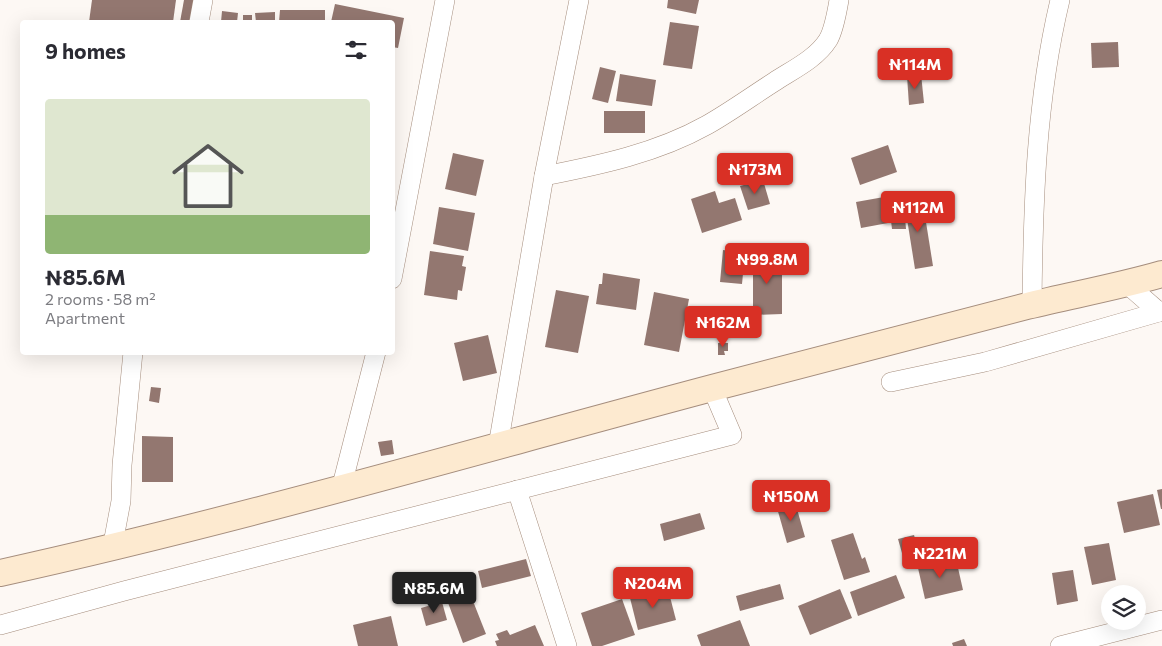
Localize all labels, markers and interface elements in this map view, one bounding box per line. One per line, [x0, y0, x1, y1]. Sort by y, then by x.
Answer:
icon: filters [342, 36, 370, 64]
text: 9 homes [45, 38, 126, 63]
pin: ₦114M [880, 48, 950, 90]
text: ₦114M [889, 54, 941, 73]
icon: home [163, 131, 253, 221]
pin: ₦173M [720, 152, 790, 195]
text: ₦173M [728, 159, 782, 178]
pin: ₦112M [883, 190, 953, 233]
text: ₦112M [892, 197, 944, 216]
pin: ₦99.8M [726, 242, 808, 285]
text: ₦99.8M [736, 249, 798, 268]
text: ₦85.6M [45, 264, 126, 289]
text: 2 rooms · 58 m² [45, 289, 156, 308]
pin: ₦162M [688, 306, 758, 348]
text: Apartment [45, 308, 125, 327]
text: ₦162M [696, 312, 750, 331]
pin: ₦150M [756, 480, 826, 522]
text: ₦150M [763, 486, 819, 505]
pin: ₦221M [905, 536, 975, 579]
text: ₦221M [913, 543, 967, 562]
pin: ₦204M [618, 566, 688, 609]
pin: ₦85.6M [393, 572, 475, 614]
text: ₦204M [624, 573, 682, 592]
text: ₦85.6M [403, 578, 465, 597]
map controls [1101, 585, 1146, 630]
button: layers [1101, 585, 1146, 630]

